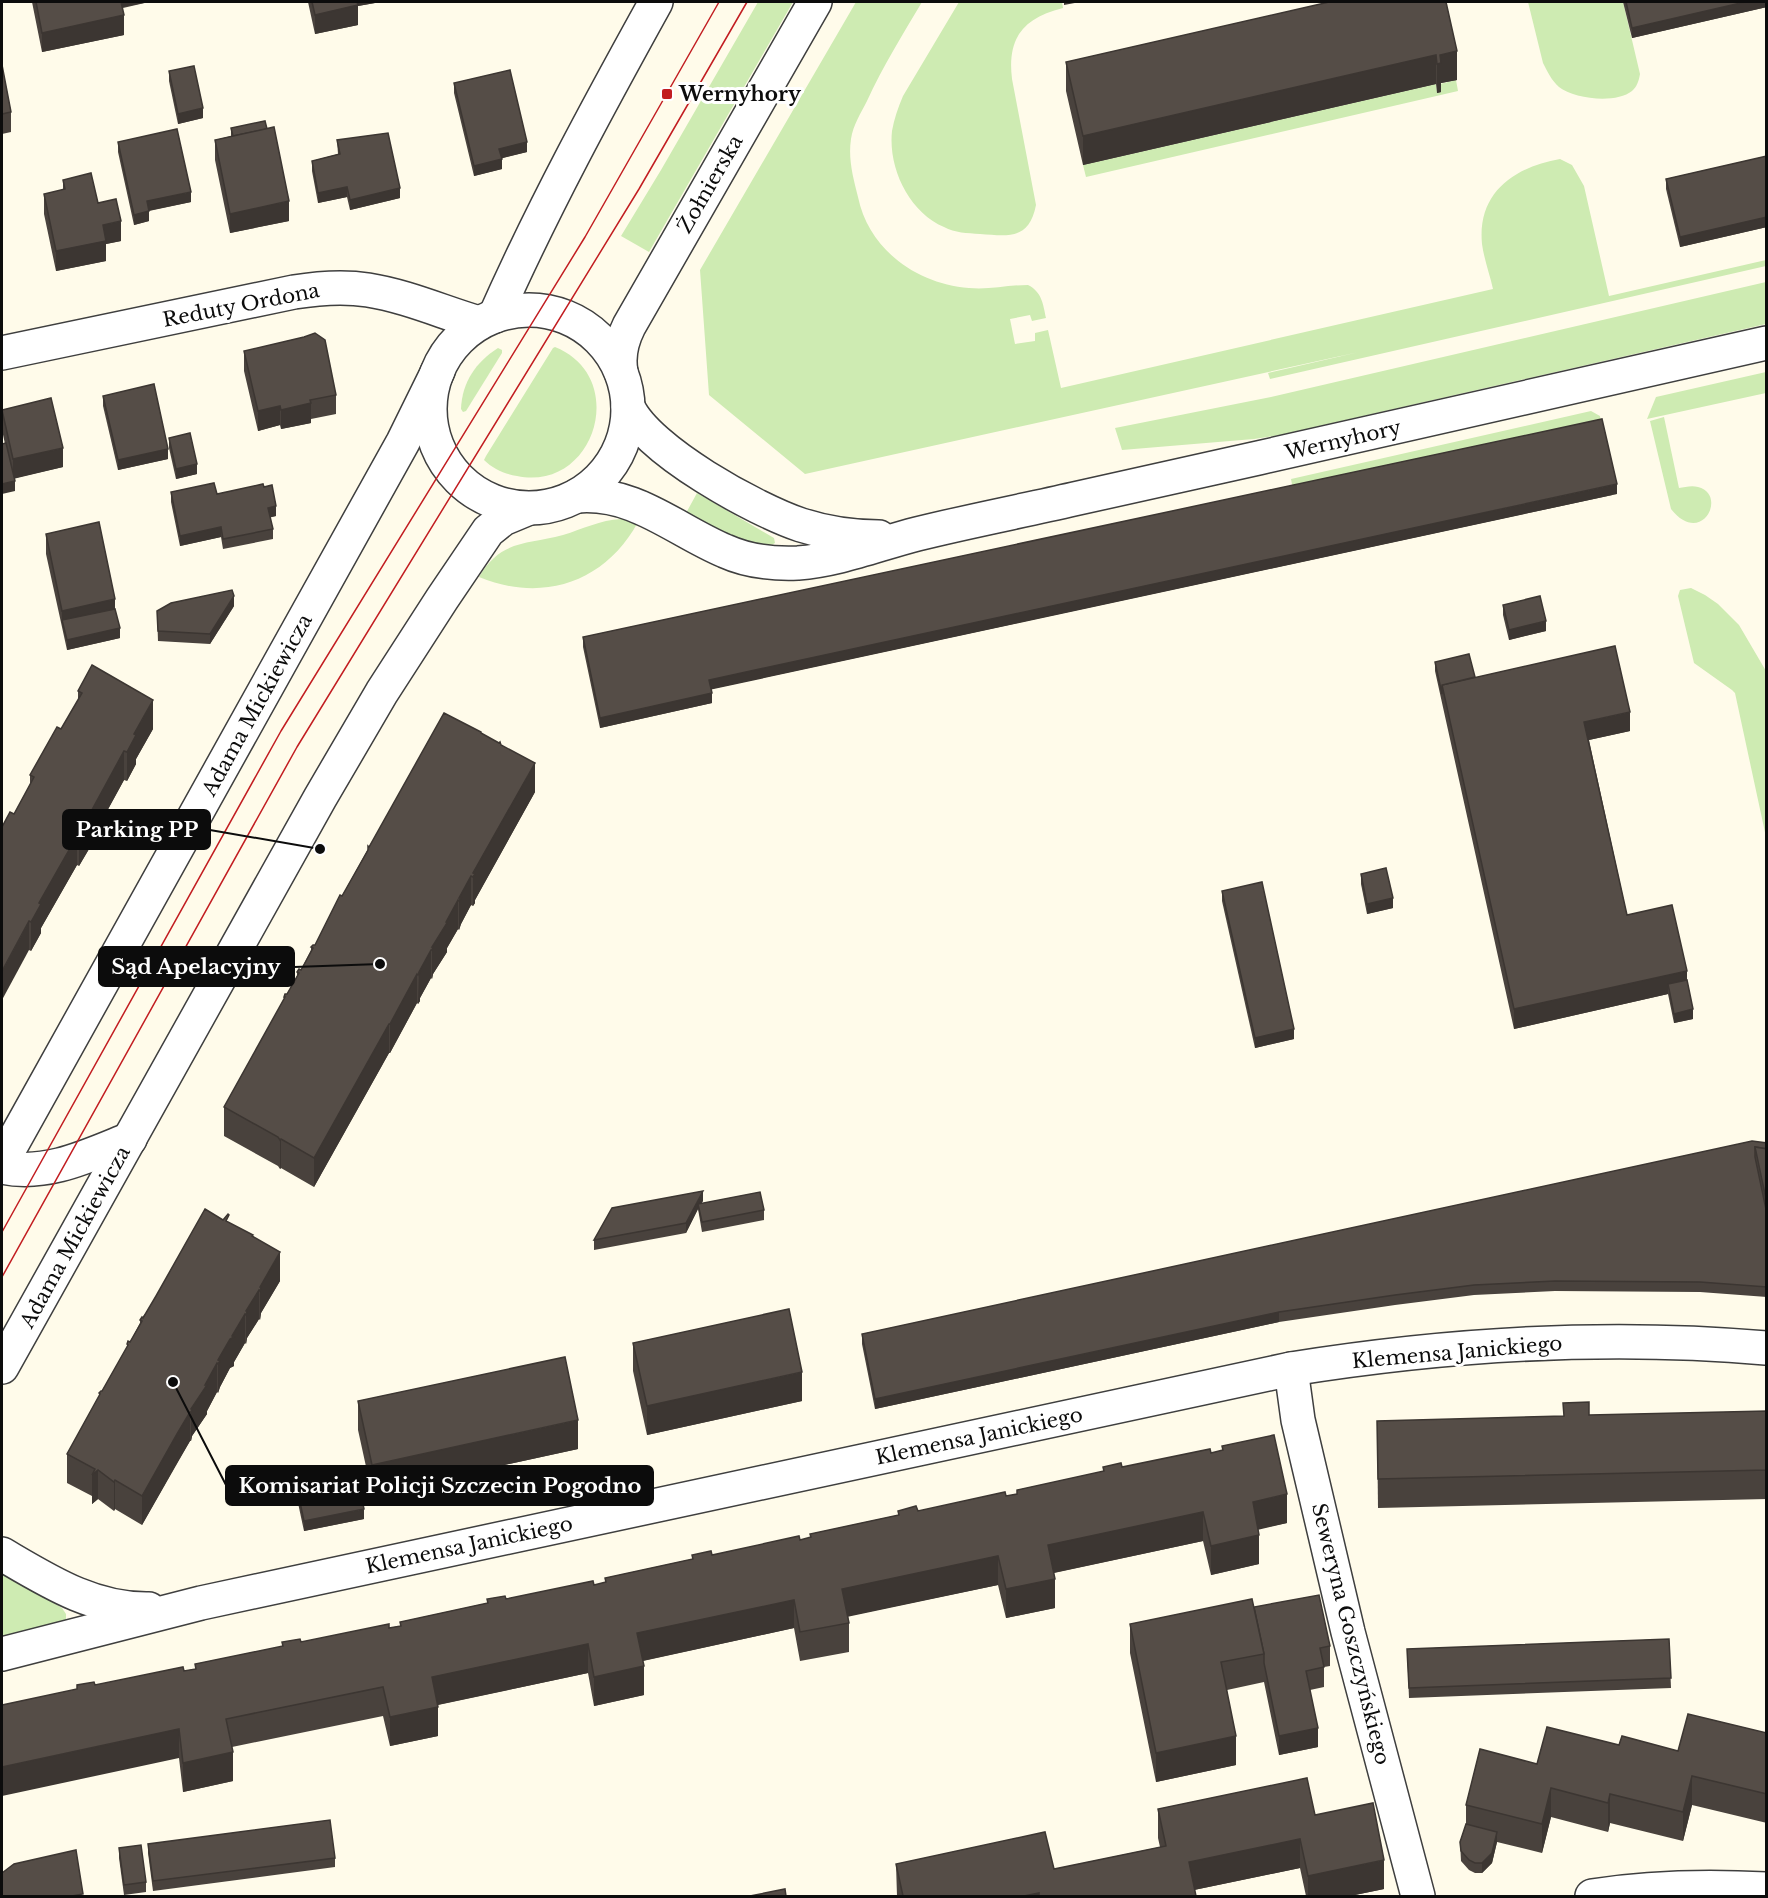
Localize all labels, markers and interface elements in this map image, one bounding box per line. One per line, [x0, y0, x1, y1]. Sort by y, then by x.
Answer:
place label: Wernyhory [678, 82, 802, 106]
marker: Wernyhory [660, 87, 674, 101]
street label: Żołnierska [671, 129, 748, 237]
street label: Reduty Ordona [161, 278, 322, 332]
street label: Wernyhory [1282, 415, 1403, 465]
street label: Adama Mickiewicza [197, 609, 317, 801]
callout: Parking PP [63, 810, 210, 849]
text: Parking PP [76, 817, 198, 843]
callout: Sąd Apelacyjny [99, 947, 294, 986]
text: Sąd Apelacyjny [111, 954, 281, 980]
street label: Adama Mickiewicza [15, 1141, 135, 1333]
street label: Klemensa Janickiego [1351, 1331, 1563, 1373]
street label: Klemensa Janickiego [873, 1402, 1085, 1470]
callout: Komisariat Policji Szczecin Pogodno [226, 1466, 653, 1505]
text: Komisariat Policji Szczecin Pogodno [239, 1473, 642, 1499]
street label: Seweryna Goszczyńskiego [1307, 1501, 1395, 1767]
street label: Klemensa Janickiego [363, 1511, 575, 1579]

